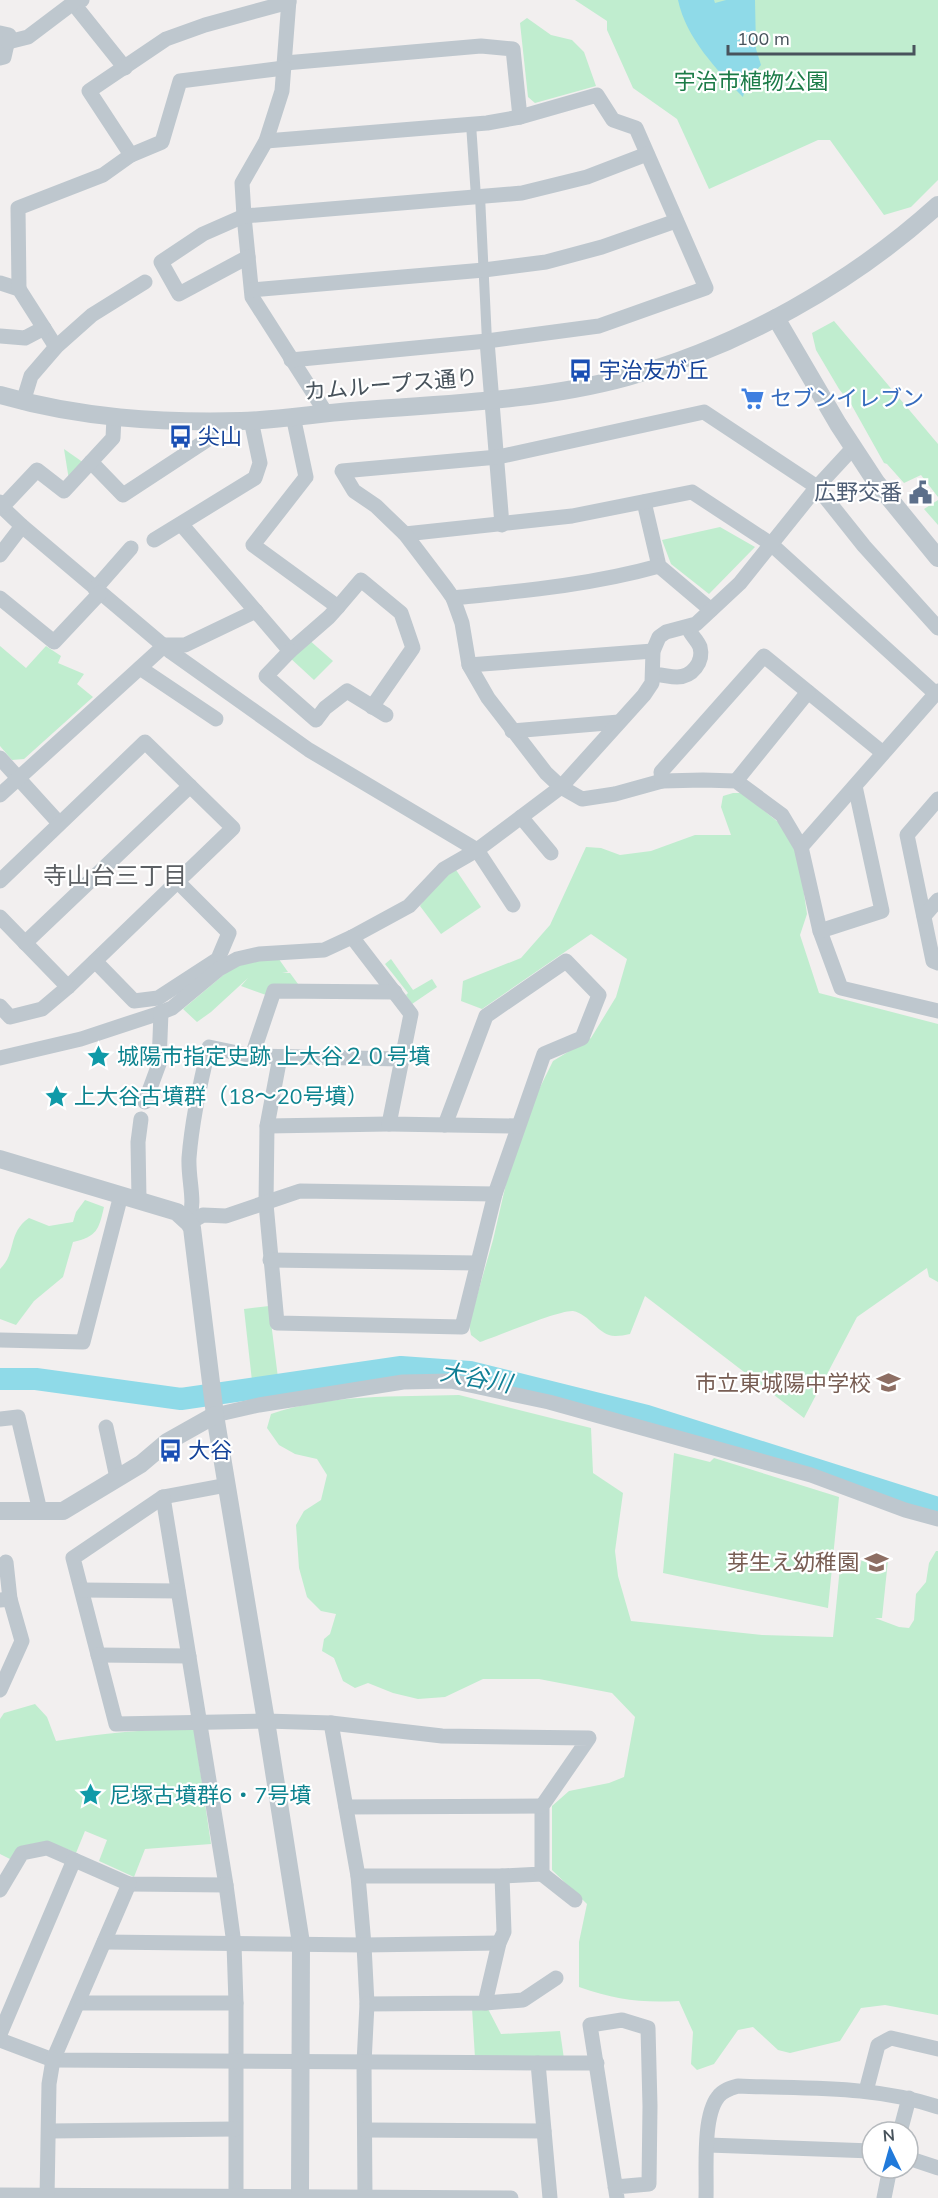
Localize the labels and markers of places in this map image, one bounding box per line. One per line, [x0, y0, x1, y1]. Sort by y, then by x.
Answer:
place label: 宇治友が丘 [599, 356, 709, 384]
bus stop icon: 宇治友が丘 [568, 357, 594, 383]
place label: セブンイレブン [770, 384, 924, 412]
supermarket icon: セブンイレブン [739, 385, 765, 411]
place label: 尖山 [198, 422, 242, 450]
bus stop icon: 尖山 [167, 423, 193, 449]
place label: 広野交番 [814, 478, 902, 506]
public building icon: 広野交番 [907, 479, 933, 505]
place label: 城陽市指定史跡 上大谷２０号墳 [117, 1042, 431, 1070]
place icon: 城陽市指定史跡 上大谷２０号墳 [86, 1043, 112, 1069]
place label: 上大谷古墳群（18～20号墳） [74, 1082, 369, 1110]
place icon: 上大谷古墳群（18～20号墳） [43, 1083, 69, 1109]
place label: 市立東城陽中学校 [695, 1369, 871, 1397]
school or university icon: 市立東城陽中学校 [876, 1370, 902, 1396]
place label: 大谷 [188, 1436, 232, 1464]
bus stop icon: 大谷 [157, 1437, 183, 1463]
place label: 芽生え幼稚園 [727, 1548, 859, 1576]
school or university icon: 芽生え幼稚園 [864, 1549, 890, 1575]
place label: 尼塚古墳群6・7号墳 [109, 1781, 311, 1809]
place icon: 尼塚古墳群6・7号墳 [78, 1782, 104, 1808]

